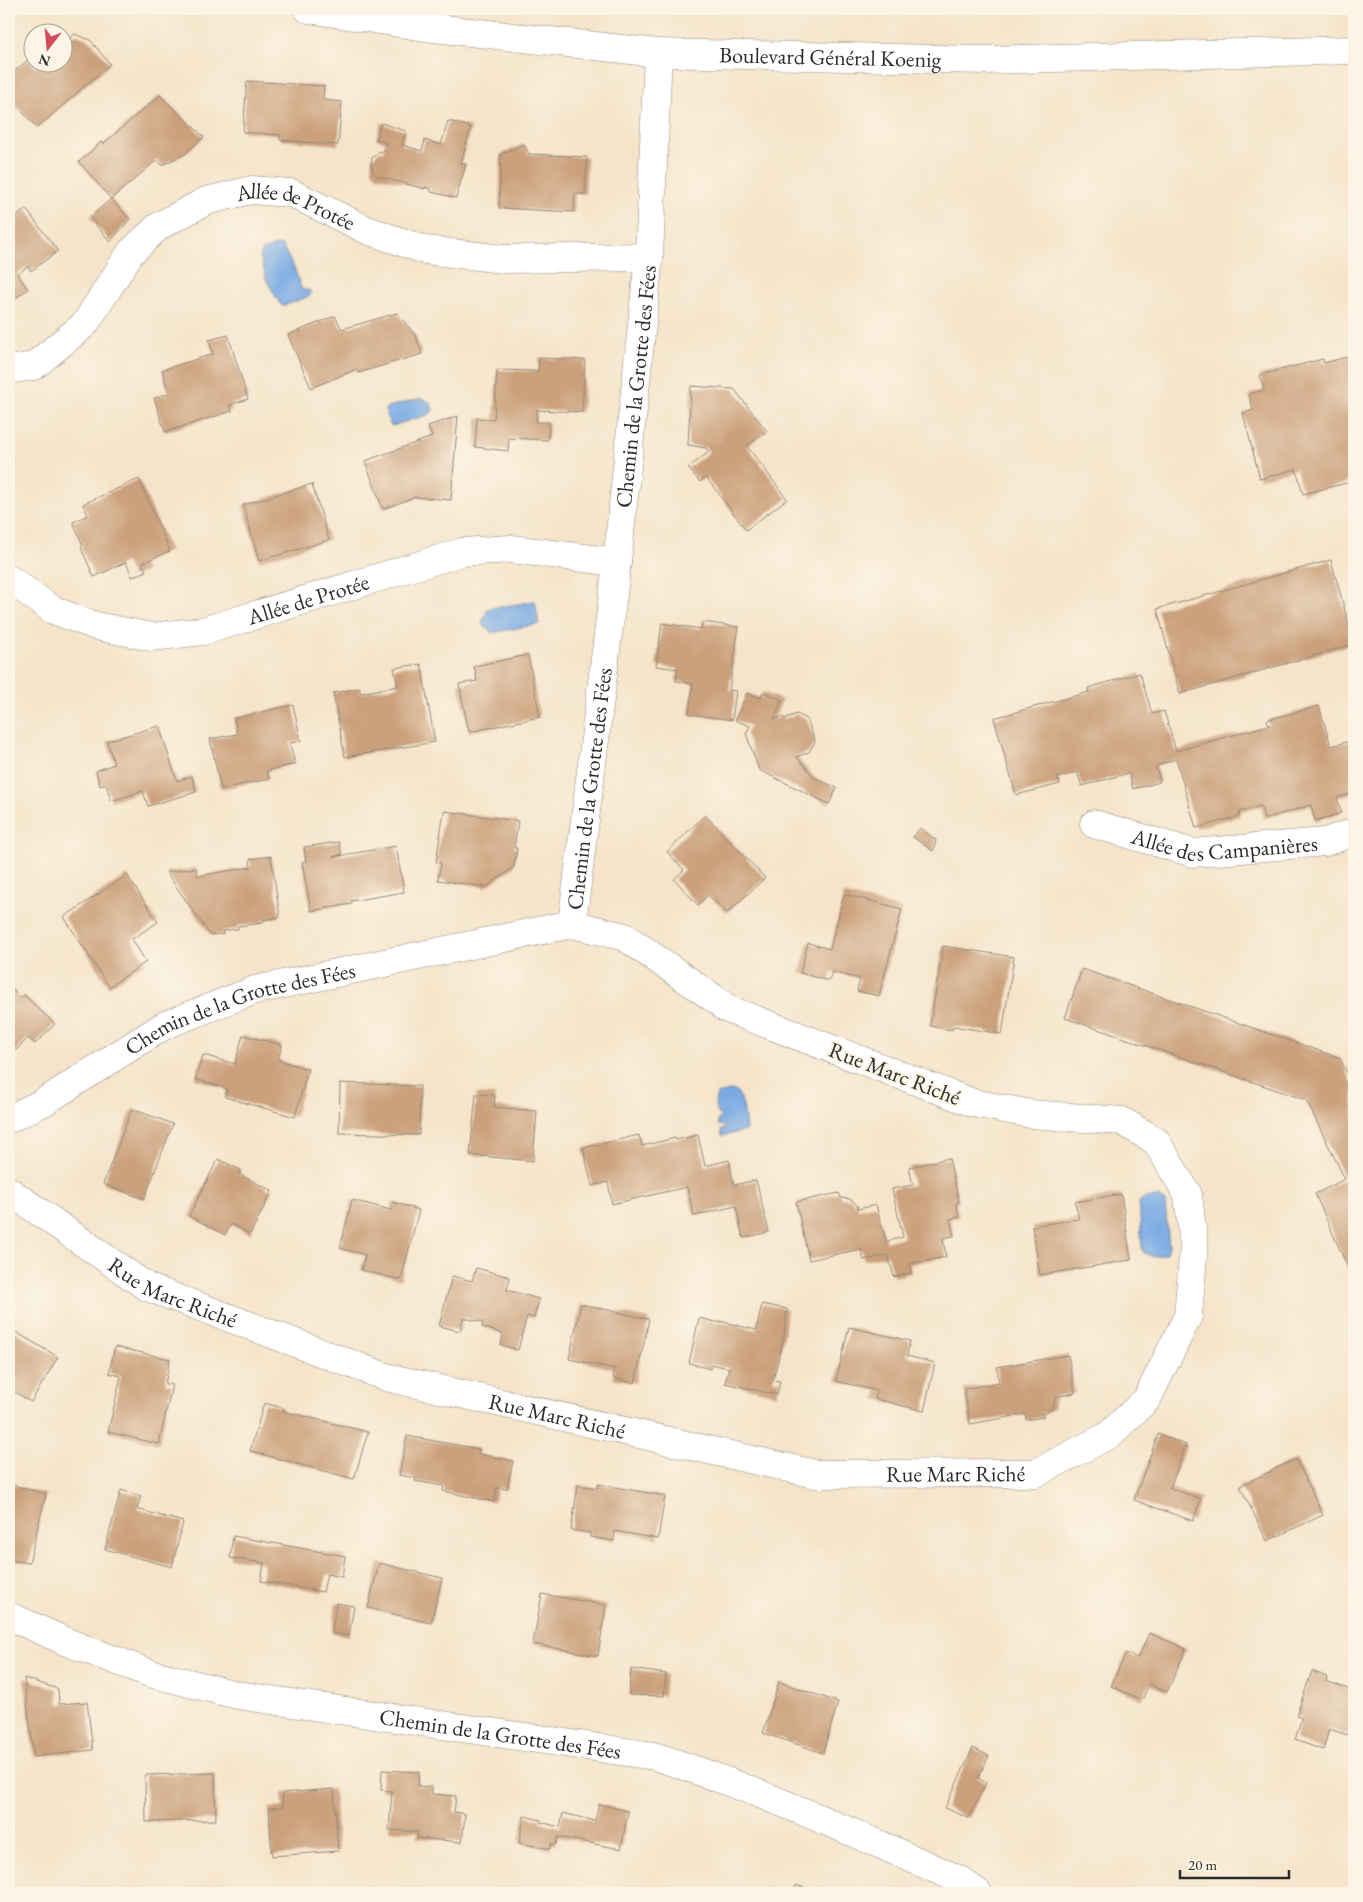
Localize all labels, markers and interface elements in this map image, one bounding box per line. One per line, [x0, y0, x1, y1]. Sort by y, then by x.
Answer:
north arrow [22, 22, 72, 72]
street label: Boulevard Général Koenig [719, 40, 942, 74]
text: N [36, 50, 52, 71]
street label: Allée de Protée [232, 176, 361, 237]
street label: Chemin de la Grotte des Fées [609, 264, 663, 509]
street label: Allée de Protée [243, 567, 373, 632]
street label: Chemin de la Grotte des Fées [560, 666, 619, 912]
street label: Allée des Campanières [1127, 821, 1319, 869]
street label: Chemin de la Grotte des Fées [119, 956, 358, 1062]
street label: Rue Marc Riché [825, 1035, 965, 1112]
street label: Rue Marc Riché [103, 1251, 242, 1335]
street label: Rue Marc Riché [486, 1387, 629, 1446]
street label: Rue Marc Riché [886, 1459, 1026, 1489]
street label: Chemin de la Grotte des Fées [377, 1702, 623, 1766]
scale bar [1180, 1847, 1289, 1879]
text: 20 m [1188, 1855, 1217, 1874]

